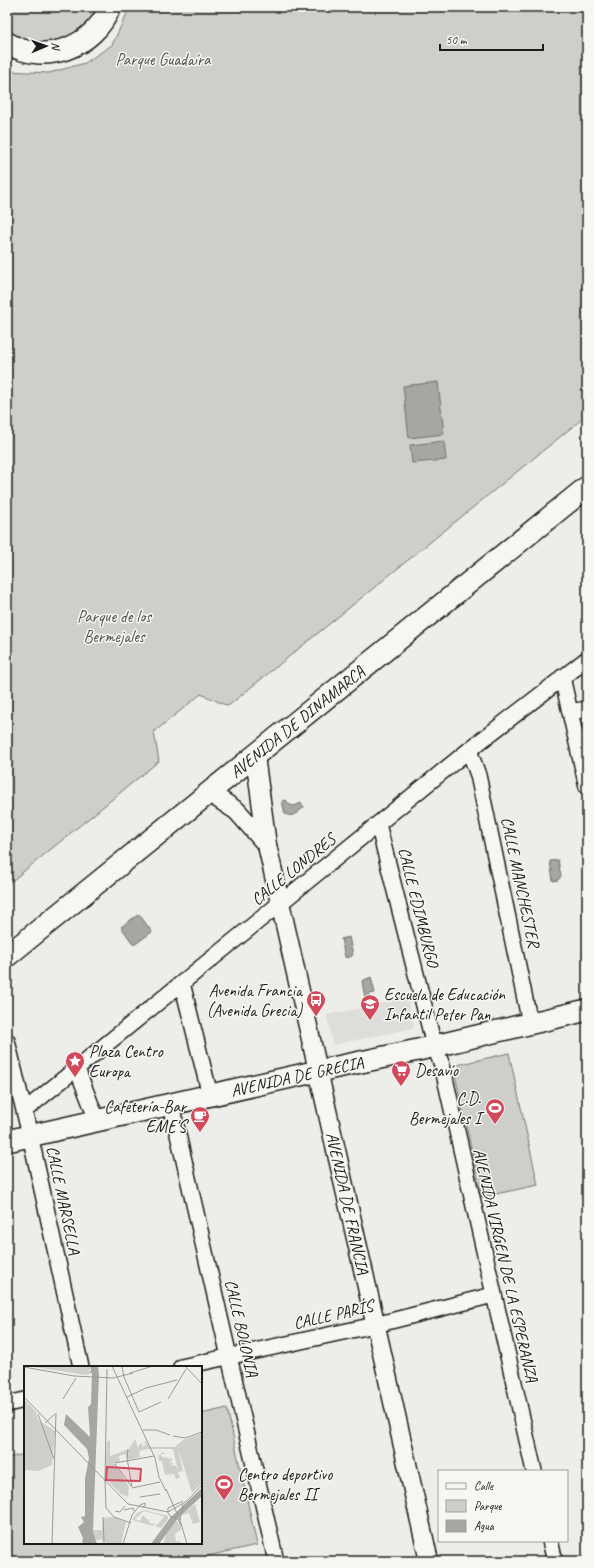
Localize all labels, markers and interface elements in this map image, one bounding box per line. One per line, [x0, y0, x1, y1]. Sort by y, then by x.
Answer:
north arrow [26, 26, 66, 66]
scale bar [440, 26, 543, 52]
text: 50 m [446, 32, 468, 48]
text: N [49, 42, 63, 51]
park label: Parque Guadaíra [116, 49, 212, 70]
park label: Parque de los Bermejales [77, 606, 152, 647]
street label: AVENIDA DE DINAMARCA [226, 661, 369, 783]
street label: CALLE MANCHESTER [496, 815, 545, 951]
street label: CALLE LONDRES [247, 827, 342, 910]
street label: CALLE EDIMBURGO [394, 845, 444, 971]
place label: Avenida Francia (Avenida Grecia) [207, 980, 304, 1021]
place label: Escuela de Educación Infantil Peter Pan [384, 984, 506, 1025]
bus stop icon: Avenida Francia (Avenida Grecia) [305, 989, 327, 1017]
school or university icon: Escuela de Educación Infantil Peter Pan [359, 993, 381, 1021]
place label: Plaza Centro Europa [89, 1041, 164, 1082]
place icon: Plaza Centro Europa [64, 1050, 86, 1078]
street label: AVENIDA DE GRECIA [229, 1052, 365, 1101]
supermarket icon: Desavío [390, 1059, 412, 1087]
place label: Desavío [415, 1060, 459, 1081]
place label: C.D. Bermejales I [409, 1088, 485, 1129]
place label: Cafetería-Bar EME'S [104, 1096, 190, 1137]
sports icon: C.D. Bermejales I [484, 1097, 506, 1125]
cafe icon: Cafetería-Bar EME'S [189, 1105, 211, 1133]
street label: AVENIDA DE FRANCIA [321, 1130, 374, 1277]
street label: CALLE MARSELLA [42, 1144, 85, 1257]
street label: AVENIDA VIRGEN DE LA ESPERANZA [468, 1146, 543, 1385]
street label: CALLE BOLONIA [220, 1277, 263, 1379]
street label: CALLE PARÍS [291, 1293, 379, 1334]
inset map [24, 1366, 202, 1544]
place label: Centro deportivo Bermejales II [238, 1464, 333, 1505]
legend [438, 1470, 568, 1542]
sports icon: Centro deportivo Bermejales II [213, 1473, 235, 1501]
text: Calle [474, 1478, 494, 1494]
text: Parque [474, 1498, 503, 1514]
text: Agua [474, 1518, 495, 1534]

